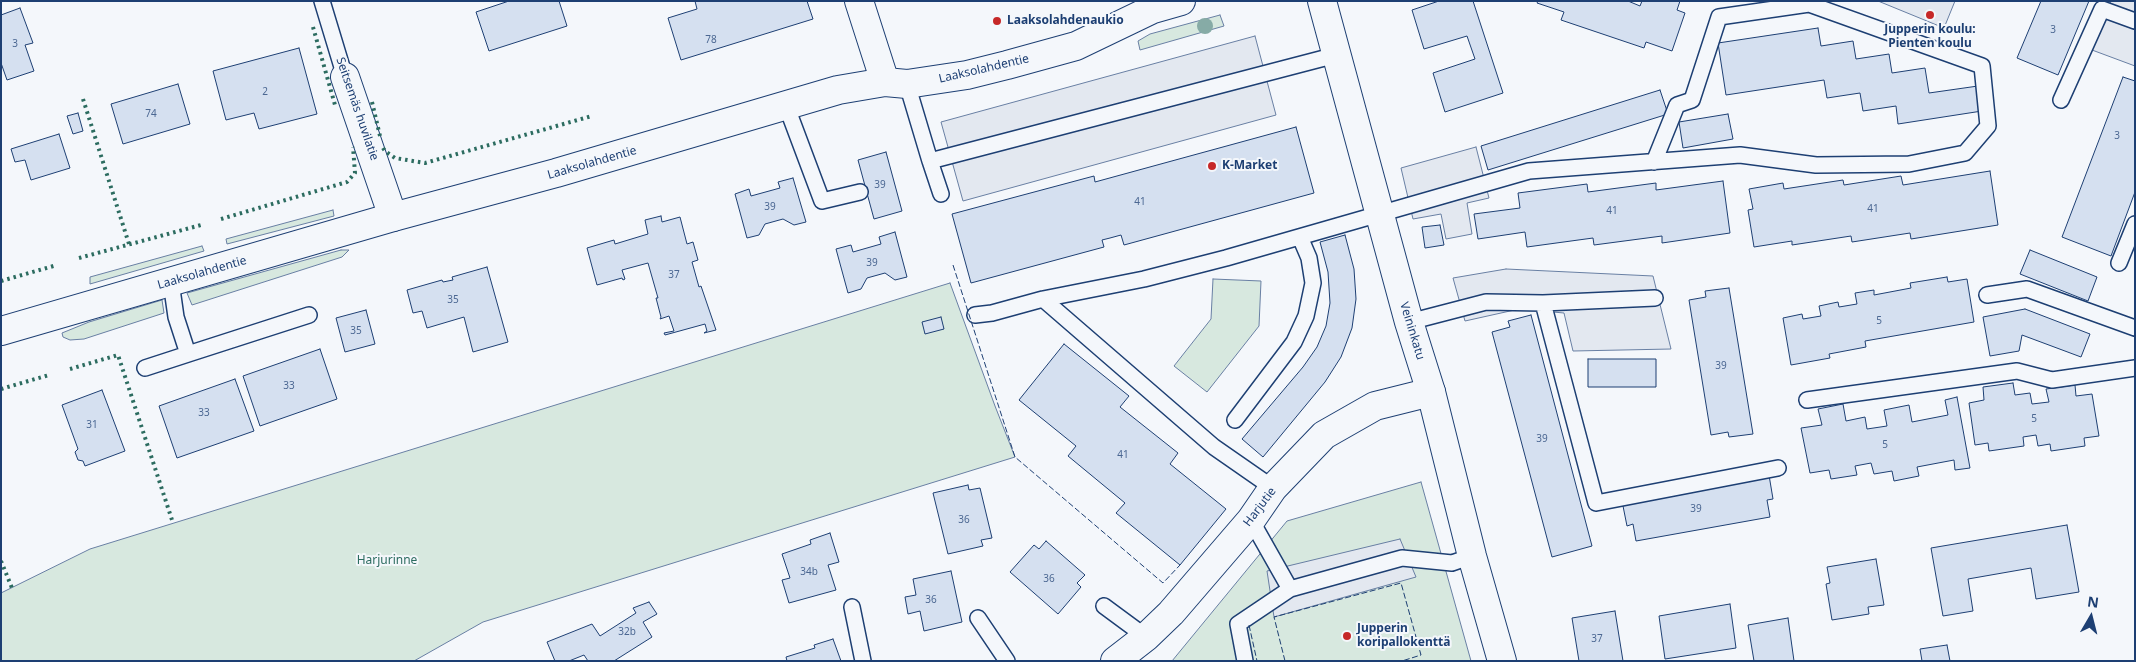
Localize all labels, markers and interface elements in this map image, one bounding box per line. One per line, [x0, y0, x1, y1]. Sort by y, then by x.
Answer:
marker: Jupperin koulu: Pienten koulu [1924, 9, 1936, 21]
place label: Laaksolahdenaukio [1007, 14, 1124, 28]
marker: Laaksolahdenaukio [991, 15, 1003, 27]
place label: Jupperin koulu: Pienten koulu [1884, 23, 1976, 51]
house number: 3 [2050, 24, 2056, 36]
house number: 78 [705, 34, 717, 46]
house number: 3 [12, 38, 18, 50]
street label: Laaksolahdentie [937, 52, 1031, 86]
street label: Seitsemäs huvilatie [333, 56, 381, 162]
house number: 2 [262, 86, 268, 98]
house number: 74 [145, 108, 157, 120]
house number: 3 [2114, 130, 2120, 142]
street label: Laaksolahdentie [546, 143, 638, 183]
place label: K-Market [1222, 159, 1277, 173]
marker: K-Market [1206, 160, 1218, 172]
house number: 39 [874, 179, 886, 191]
house number: 41 [1134, 196, 1146, 208]
house number: 39 [764, 201, 776, 213]
house number: 41 [1867, 203, 1879, 215]
house number: 41 [1606, 205, 1618, 217]
street label: Laaksolahdentie [156, 253, 248, 293]
house number: 39 [866, 257, 878, 269]
house number: 37 [668, 269, 680, 281]
house number: 35 [447, 294, 459, 306]
street label: Veininkatu [1396, 300, 1428, 362]
house number: 5 [1876, 315, 1882, 327]
house number: 35 [350, 325, 362, 337]
house number: 39 [1715, 360, 1727, 372]
house number: 33 [283, 380, 295, 392]
house number: 33 [198, 407, 210, 419]
house number: 5 [2031, 413, 2037, 425]
house number: 31 [86, 419, 98, 431]
house number: 39 [1536, 433, 1548, 445]
house number: 5 [1882, 439, 1888, 451]
house number: 41 [1117, 449, 1129, 461]
street label: Harjutie [1241, 485, 1279, 529]
house number: 39 [1690, 503, 1702, 515]
house number: 36 [958, 514, 970, 526]
park label: Harjurinne [357, 554, 417, 568]
house number: 34b [800, 566, 818, 578]
house number: 36 [1043, 573, 1055, 585]
text: N [2086, 591, 2100, 612]
north arrow [2066, 592, 2116, 642]
house number: 36 [925, 594, 937, 606]
place label: Jupperin koripallokenttä [1357, 622, 1450, 650]
house number: 32b [618, 626, 636, 638]
marker: Jupperin koripallokenttä [1341, 630, 1353, 642]
house number: 37 [1591, 633, 1603, 645]

